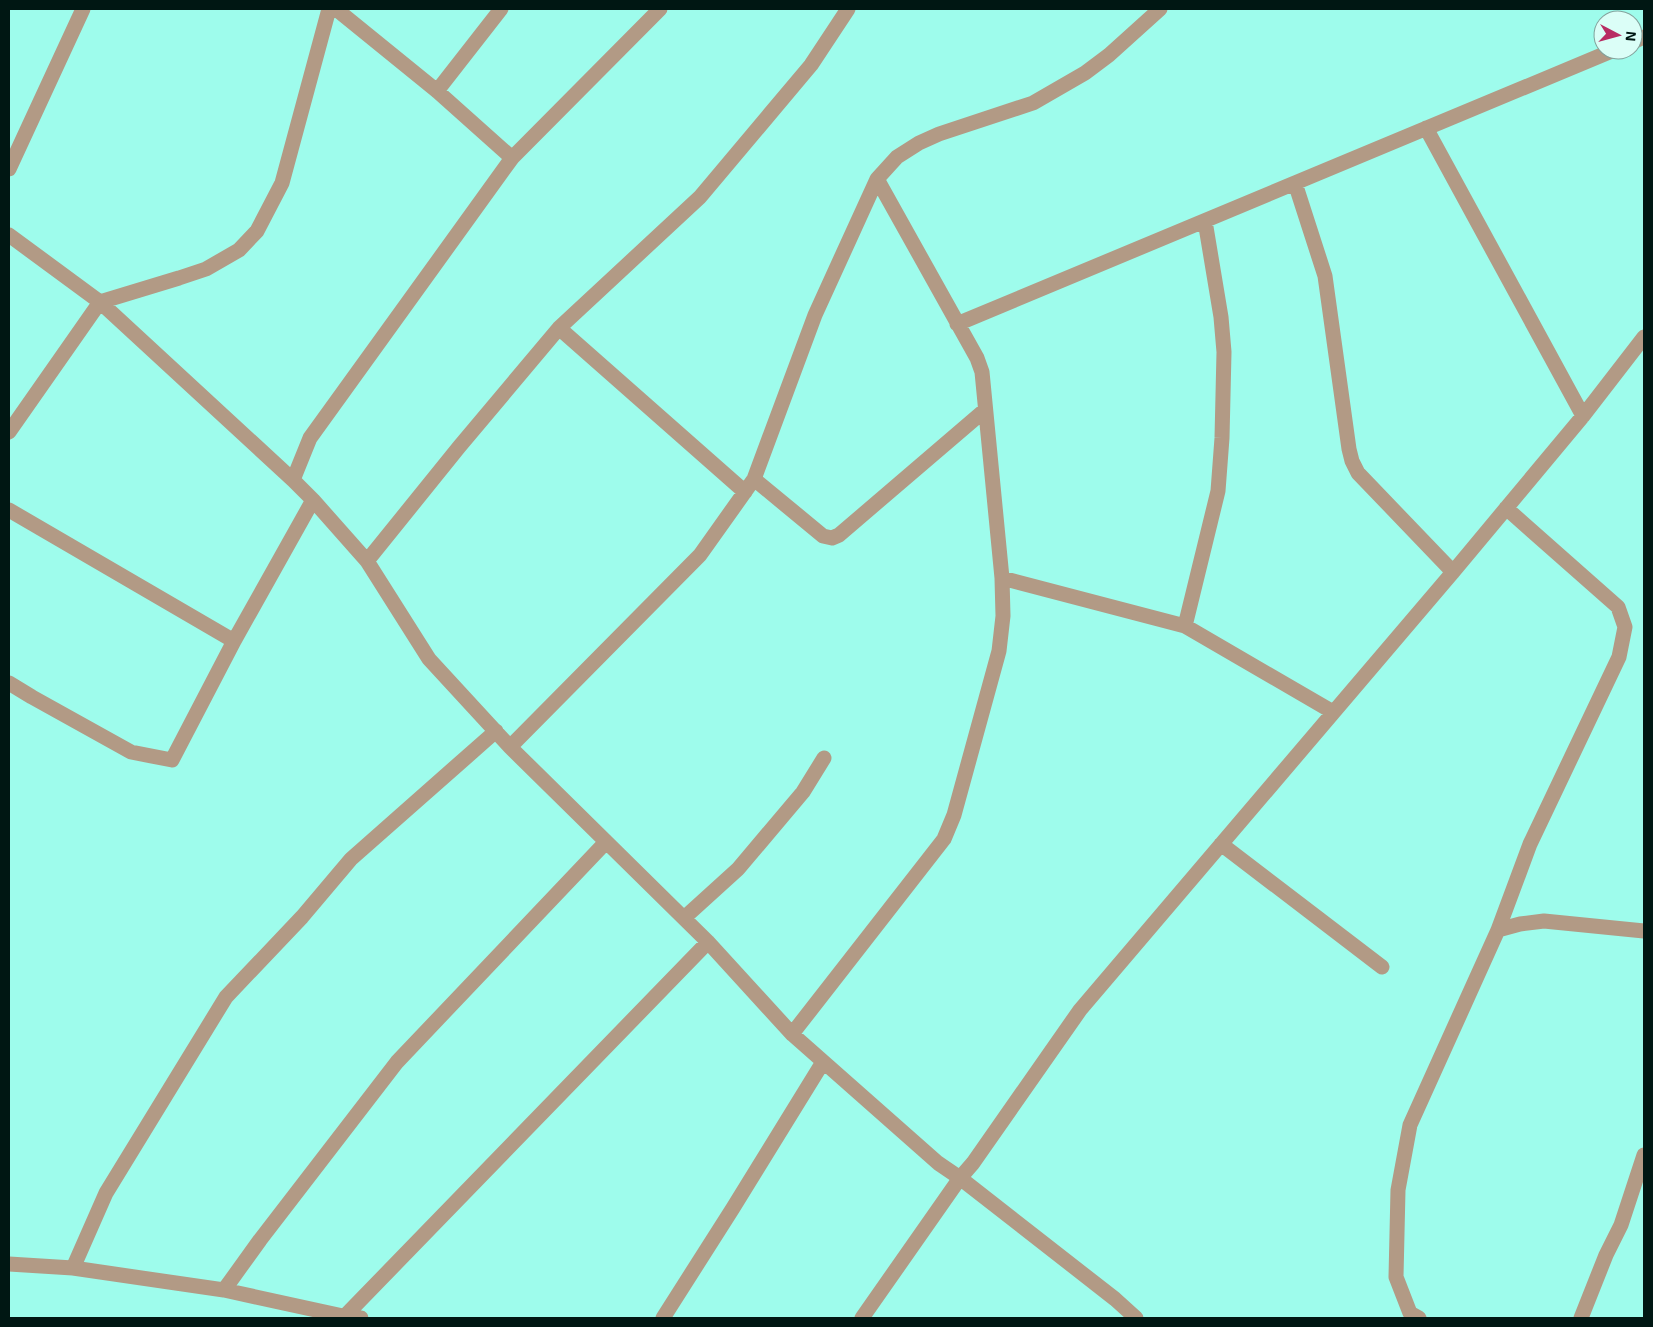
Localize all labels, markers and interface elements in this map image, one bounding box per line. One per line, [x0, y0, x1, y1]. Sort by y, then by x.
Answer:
north arrow [1593, 10, 1643, 60]
text: N [1622, 30, 1640, 42]

